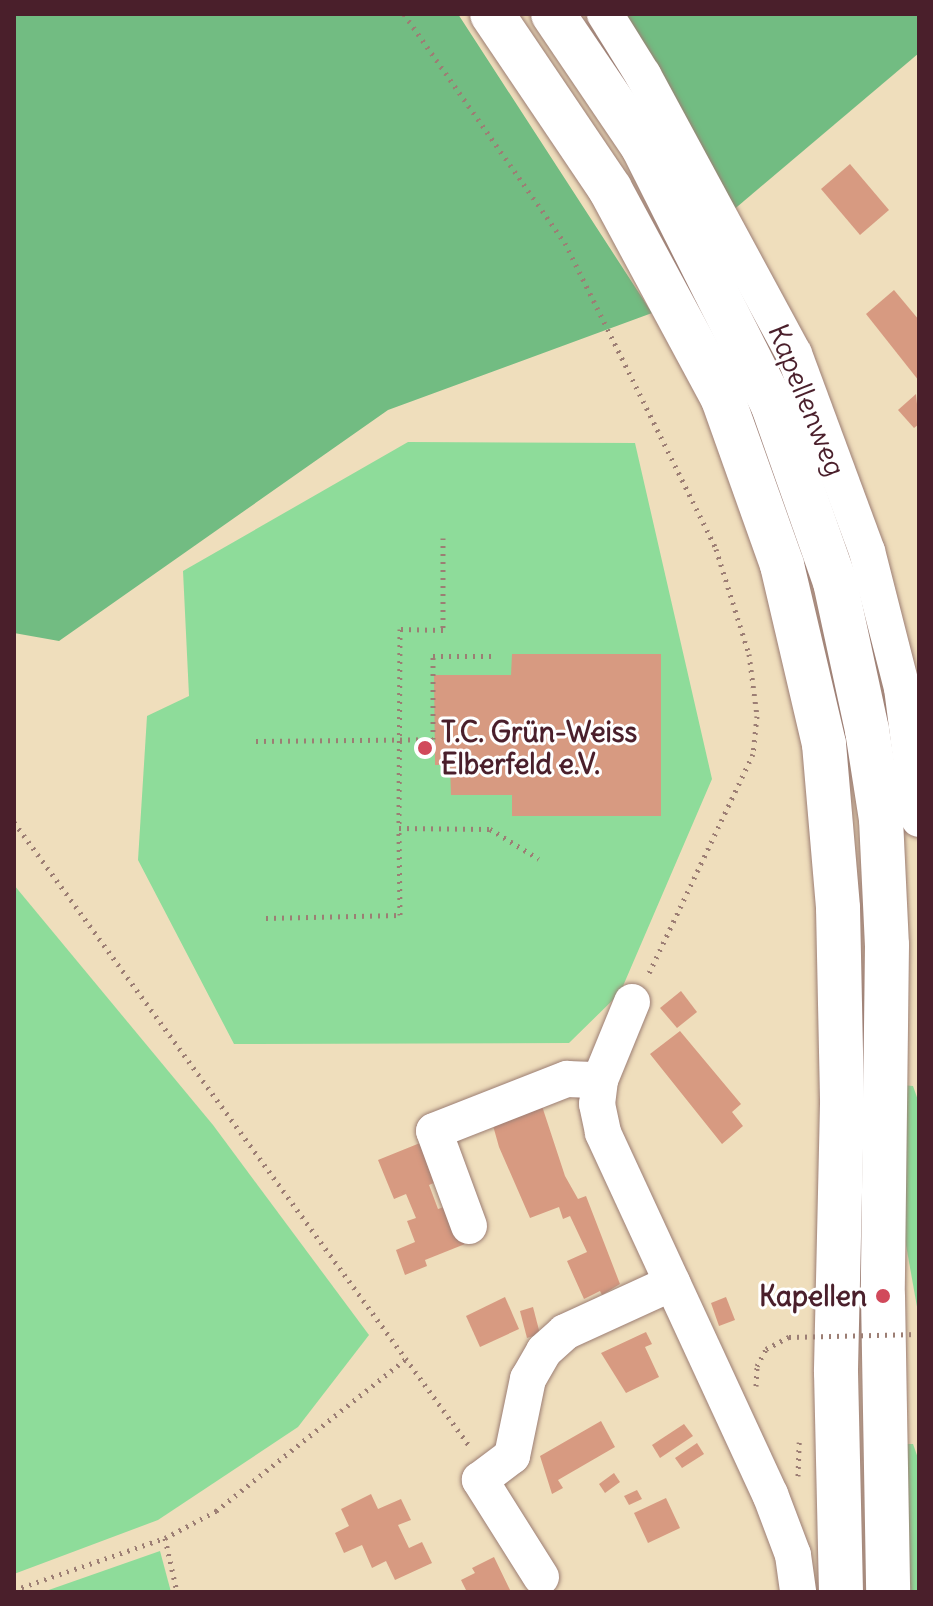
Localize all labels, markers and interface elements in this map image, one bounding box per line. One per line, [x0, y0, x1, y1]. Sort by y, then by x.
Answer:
street label: Kapellenweg [761, 319, 853, 481]
place label: T.C. Grün-Weiss Elberfeld e.V. [441, 715, 637, 781]
marker: T.C. Grün-Weiss Elberfeld e.V. [416, 739, 434, 757]
place label: Kapellen [759, 1279, 867, 1313]
marker: Kapellen [874, 1287, 892, 1305]

